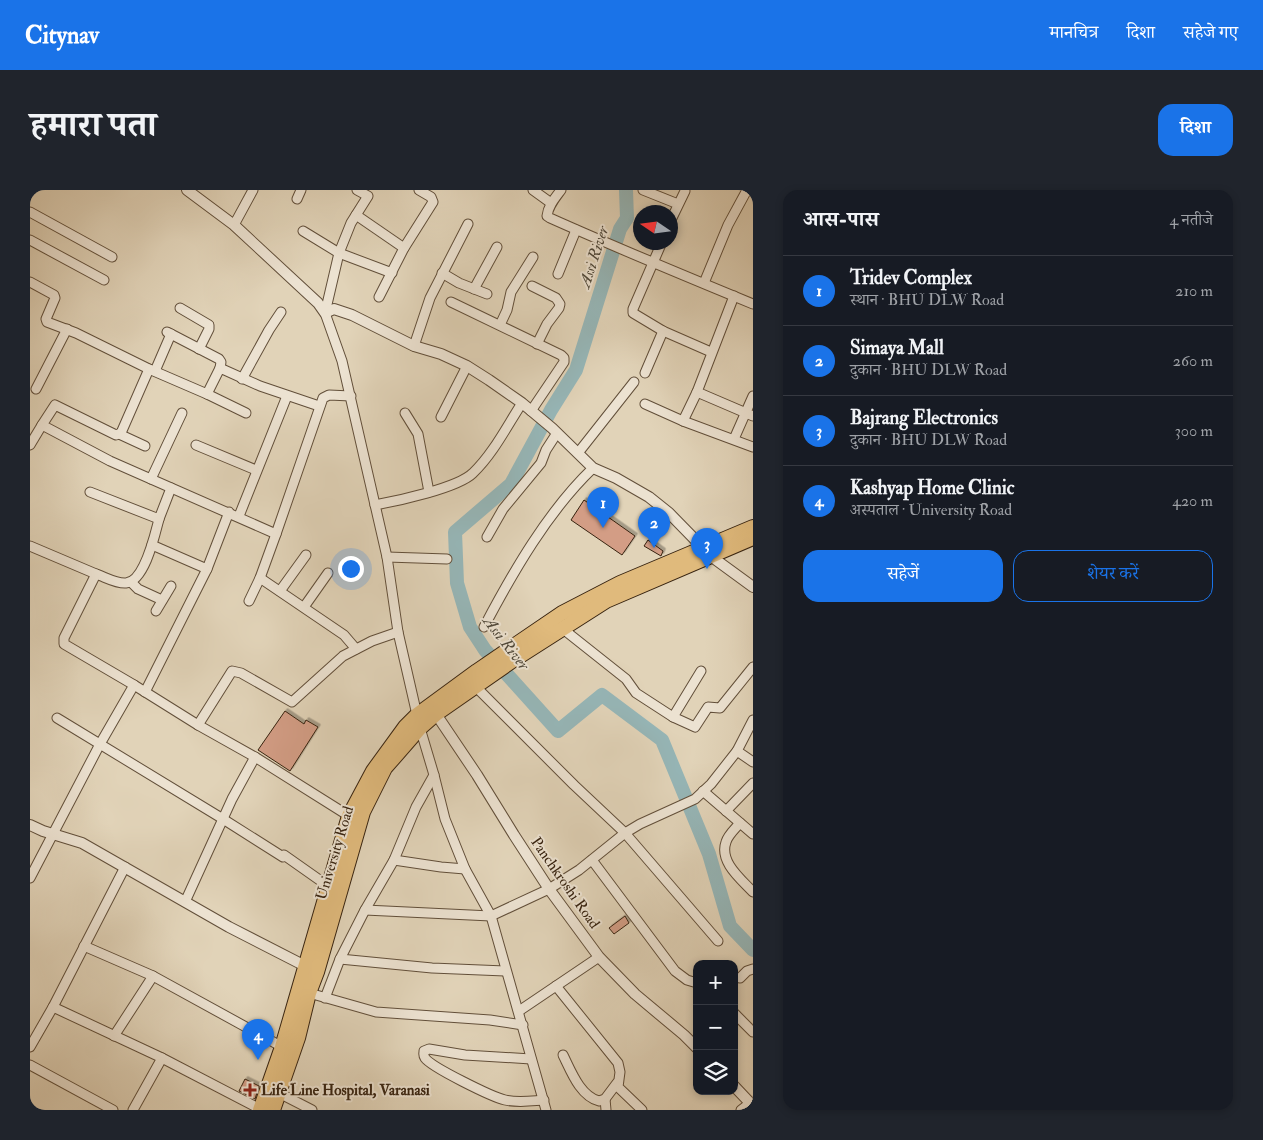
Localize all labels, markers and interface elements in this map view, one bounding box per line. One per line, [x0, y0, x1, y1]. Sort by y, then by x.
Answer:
text: Citynav [25, 20, 99, 51]
text: मानचित्र [1050, 21, 1098, 44]
text: दिशा [1126, 21, 1155, 44]
text: सहेजे गए [1183, 21, 1238, 44]
text: हमारा पता [30, 103, 156, 147]
button: दिशा [1158, 104, 1233, 156]
north arrow [633, 205, 678, 250]
text: आस-पास [803, 206, 879, 233]
text: 4 नतीजे [1170, 210, 1213, 230]
water label: Assi River [574, 223, 614, 292]
text: Tridev Complex [850, 266, 972, 290]
text: 1 [816, 281, 822, 301]
text: 210 m [1175, 281, 1213, 301]
text: स्थान · BHU DLW Road [850, 290, 1004, 310]
text: Simaya Mall [850, 336, 944, 360]
text: 2 [815, 351, 823, 371]
text: 260 m [1173, 351, 1213, 371]
text: दुकान · BHU DLW Road [850, 360, 1007, 380]
text: Bajrang Electronics [850, 406, 998, 430]
text: 3 [816, 421, 822, 441]
text: 300 m [1175, 421, 1213, 441]
text: दुकान · BHU DLW Road [850, 430, 1007, 450]
text: Kashyap Home Clinic [850, 476, 1014, 500]
pin: 1 [587, 487, 619, 528]
text: 4 [815, 491, 823, 511]
text: 420 m [1172, 491, 1213, 511]
text: अस्पताल · University Road [850, 500, 1012, 520]
pin: 2 [638, 507, 670, 548]
pin: 3 [691, 528, 723, 569]
button: सहेजें [803, 550, 1003, 602]
button: शेयर करें [1013, 550, 1213, 602]
your location [338, 556, 364, 582]
water label: Assi River [477, 610, 534, 675]
street label: University Road [312, 803, 358, 902]
street label: Panchkroshi Road [526, 833, 604, 933]
map controls [693, 960, 738, 1095]
button: + [693, 960, 738, 1005]
button: − [693, 1005, 738, 1050]
pin: 4 [242, 1019, 274, 1060]
button: layers [693, 1050, 738, 1095]
place label: Life Line Hospital, Varanasi [261, 1081, 430, 1101]
marker: Life Line Hospital, Varanasi [243, 1083, 257, 1097]

